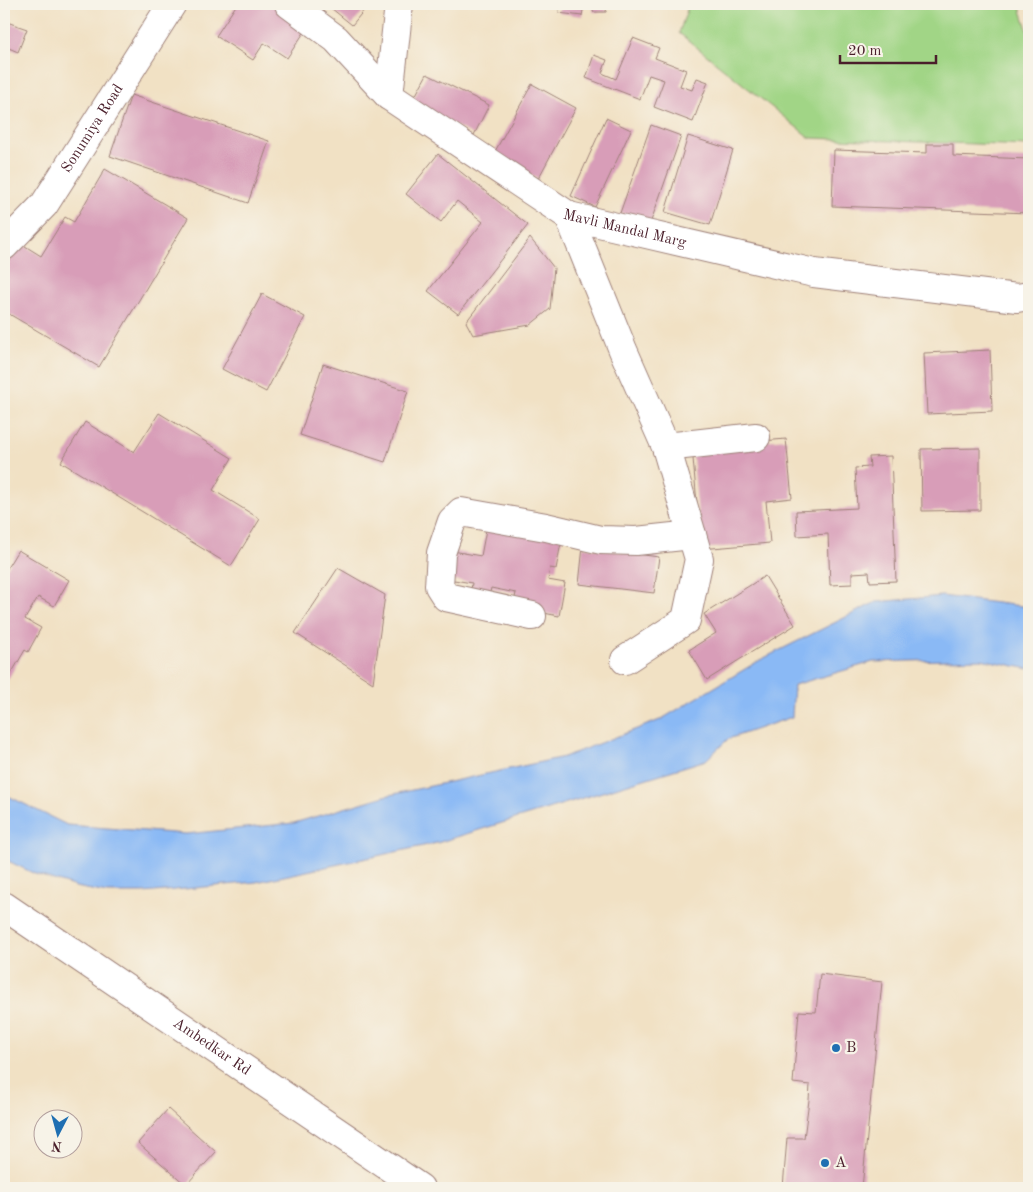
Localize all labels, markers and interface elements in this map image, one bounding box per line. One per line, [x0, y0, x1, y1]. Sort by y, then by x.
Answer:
scale bar [840, 32, 937, 64]
text: 20 m [848, 44, 882, 59]
street label: Sonumiya Road [59, 82, 126, 175]
street label: Mavli Mandal Marg [562, 207, 688, 251]
street label: Ambedkar Rd [170, 1015, 253, 1078]
place label: B [846, 1041, 856, 1056]
marker: B [830, 1042, 842, 1054]
north arrow [32, 1110, 82, 1160]
text: N [50, 1138, 63, 1153]
place label: A [835, 1156, 847, 1171]
marker: A [819, 1157, 831, 1169]

